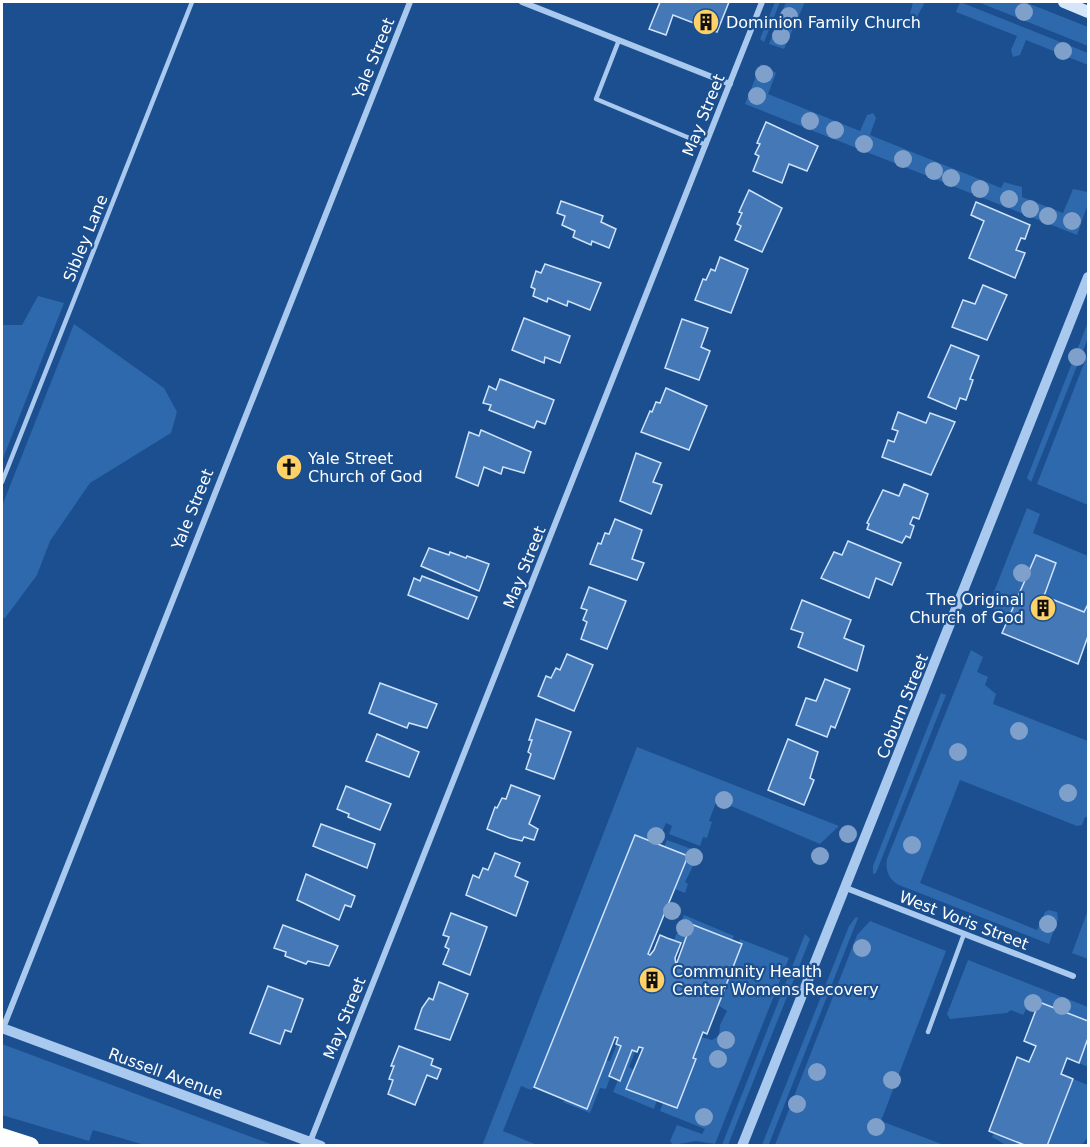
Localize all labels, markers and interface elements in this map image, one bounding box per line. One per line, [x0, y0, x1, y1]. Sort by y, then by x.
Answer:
building icon: Dominion Family Church [691, 7, 721, 37]
place label: Dominion Family Church [726, 13, 921, 32]
street label: Yale Street [348, 15, 398, 102]
street label: May Street [678, 71, 729, 159]
street label: Sibley Lane [59, 192, 112, 285]
place label: Yale Street Church of God [307, 449, 423, 486]
church icon: Yale Street Church of God [274, 452, 304, 482]
street label: Yale Street [167, 466, 217, 553]
street label: May Street [499, 523, 550, 611]
place label: The Original Church of God [909, 590, 1024, 627]
building icon: The Original Church of God [1028, 593, 1058, 623]
street label: Coburn Street [873, 651, 932, 761]
street label: West Voris Street [896, 887, 1031, 954]
place label: Community Health Center Womens Recovery [672, 962, 879, 999]
building icon: Community Health Center Womens Recovery [637, 965, 667, 995]
street label: May Street [319, 974, 370, 1062]
street label: Russell Avenue [106, 1044, 226, 1103]

